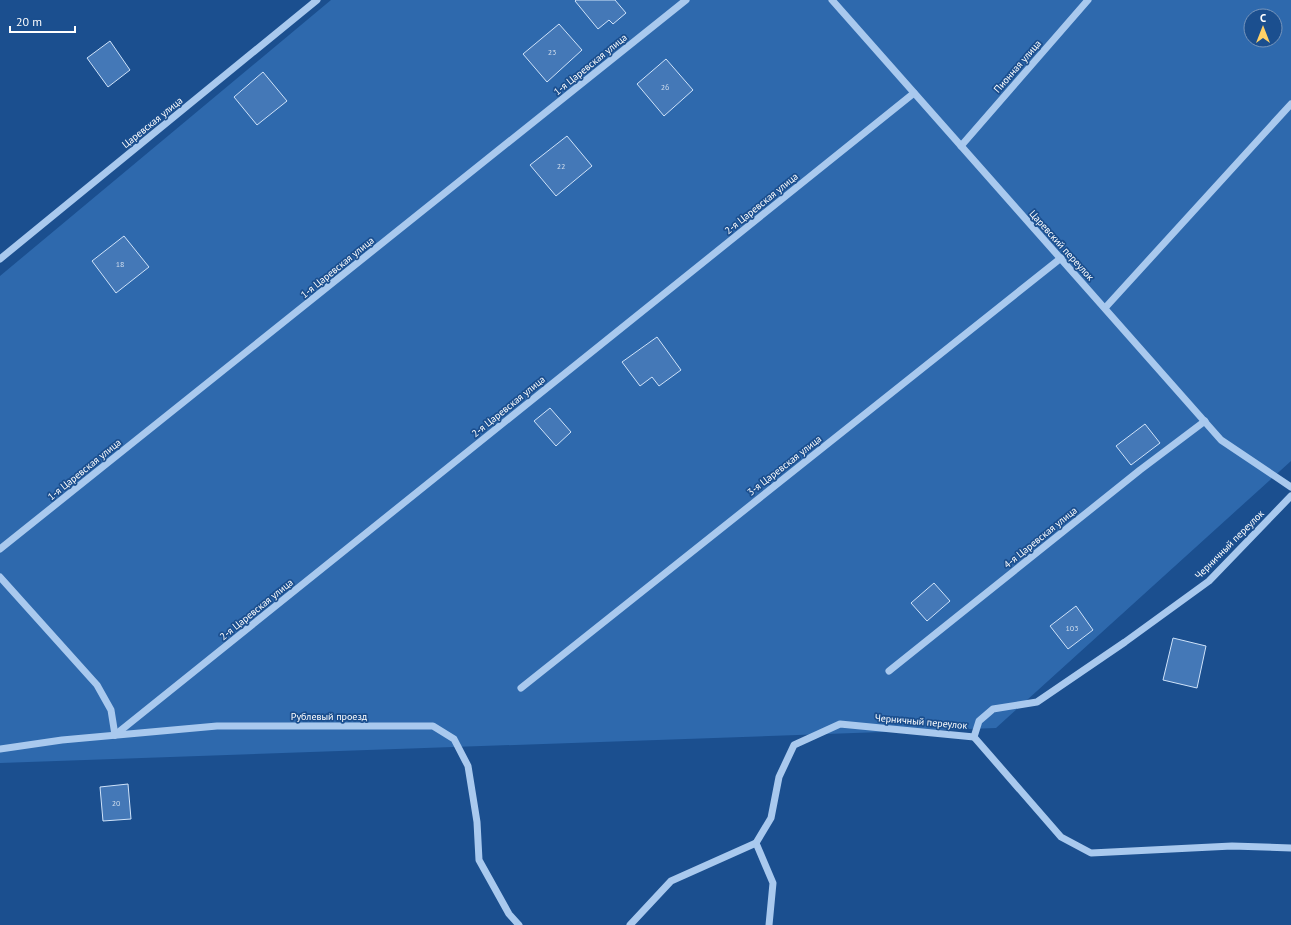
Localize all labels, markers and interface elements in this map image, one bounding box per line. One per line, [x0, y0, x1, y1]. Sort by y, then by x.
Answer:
scale bar [10, 8, 75, 34]
north arrow [1243, 8, 1283, 48]
text: С [1260, 11, 1266, 25]
text: 20 m [16, 14, 42, 29]
street label: 1-я Царевская улица [551, 31, 630, 98]
street label: Пионная улица [991, 37, 1044, 96]
house number: 23 [548, 47, 556, 57]
house number: 26 [661, 82, 669, 92]
street label: Царевская улица [119, 94, 185, 151]
house number: 22 [557, 161, 565, 171]
street label: 2-я Царевская улица [722, 170, 801, 237]
street label: Царевский переулок [1026, 207, 1097, 284]
street label: 1-я Царевская улица [298, 234, 377, 301]
house number: 18 [116, 259, 124, 269]
street label: 2-я Царевская улица [469, 373, 548, 440]
street label: 3-я Царевская улица [744, 432, 824, 498]
street label: 1-я Царевская улица [45, 436, 124, 503]
street label: 4-я Царевская улица [1001, 504, 1080, 571]
street label: Черничный переулок [1192, 507, 1267, 582]
street label: 2-я Царевская улица [217, 576, 296, 643]
house number: 103 [1065, 623, 1079, 633]
street label: Рублевый проезд [291, 710, 368, 723]
street label: Черничный переулок [874, 711, 968, 732]
house number: 20 [112, 798, 121, 808]

